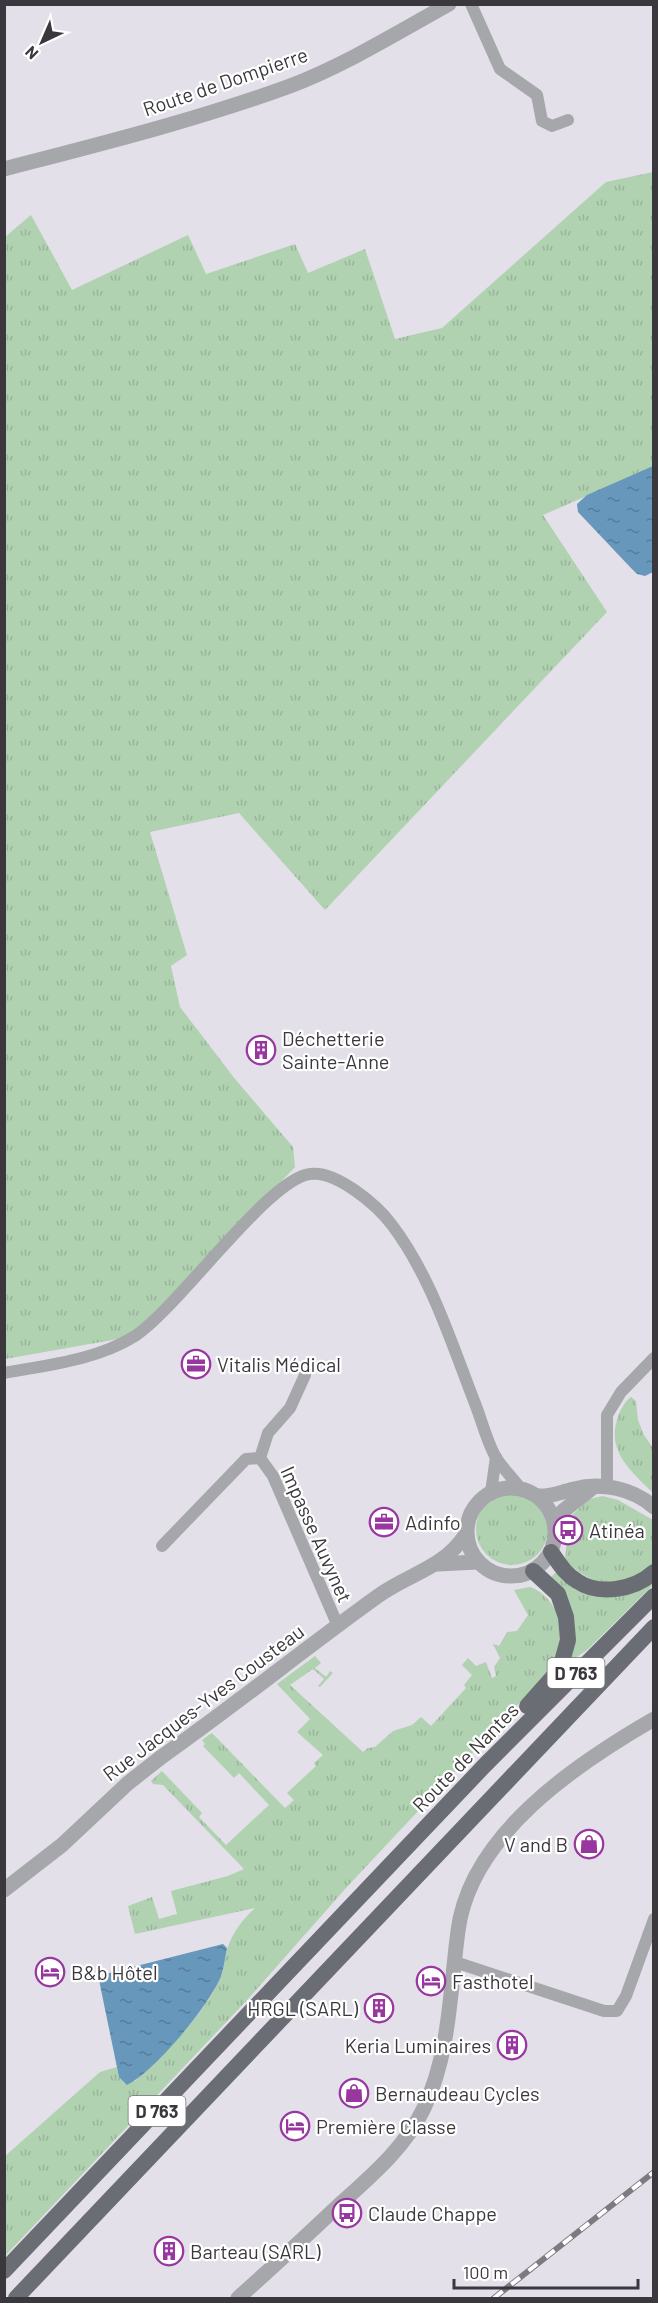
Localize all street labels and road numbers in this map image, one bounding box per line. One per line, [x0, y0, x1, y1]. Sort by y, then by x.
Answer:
street label: Route de Dompierre [139, 42, 311, 120]
street label: Impasse Auvynet [276, 1462, 358, 1606]
street label: Rue Jacques-Yves Cousteau [98, 1619, 308, 1785]
road number: D 763 [548, 1658, 604, 1688]
street label: Route de Nantes [407, 1697, 523, 1817]
road number: D 763 [128, 2096, 186, 2126]

